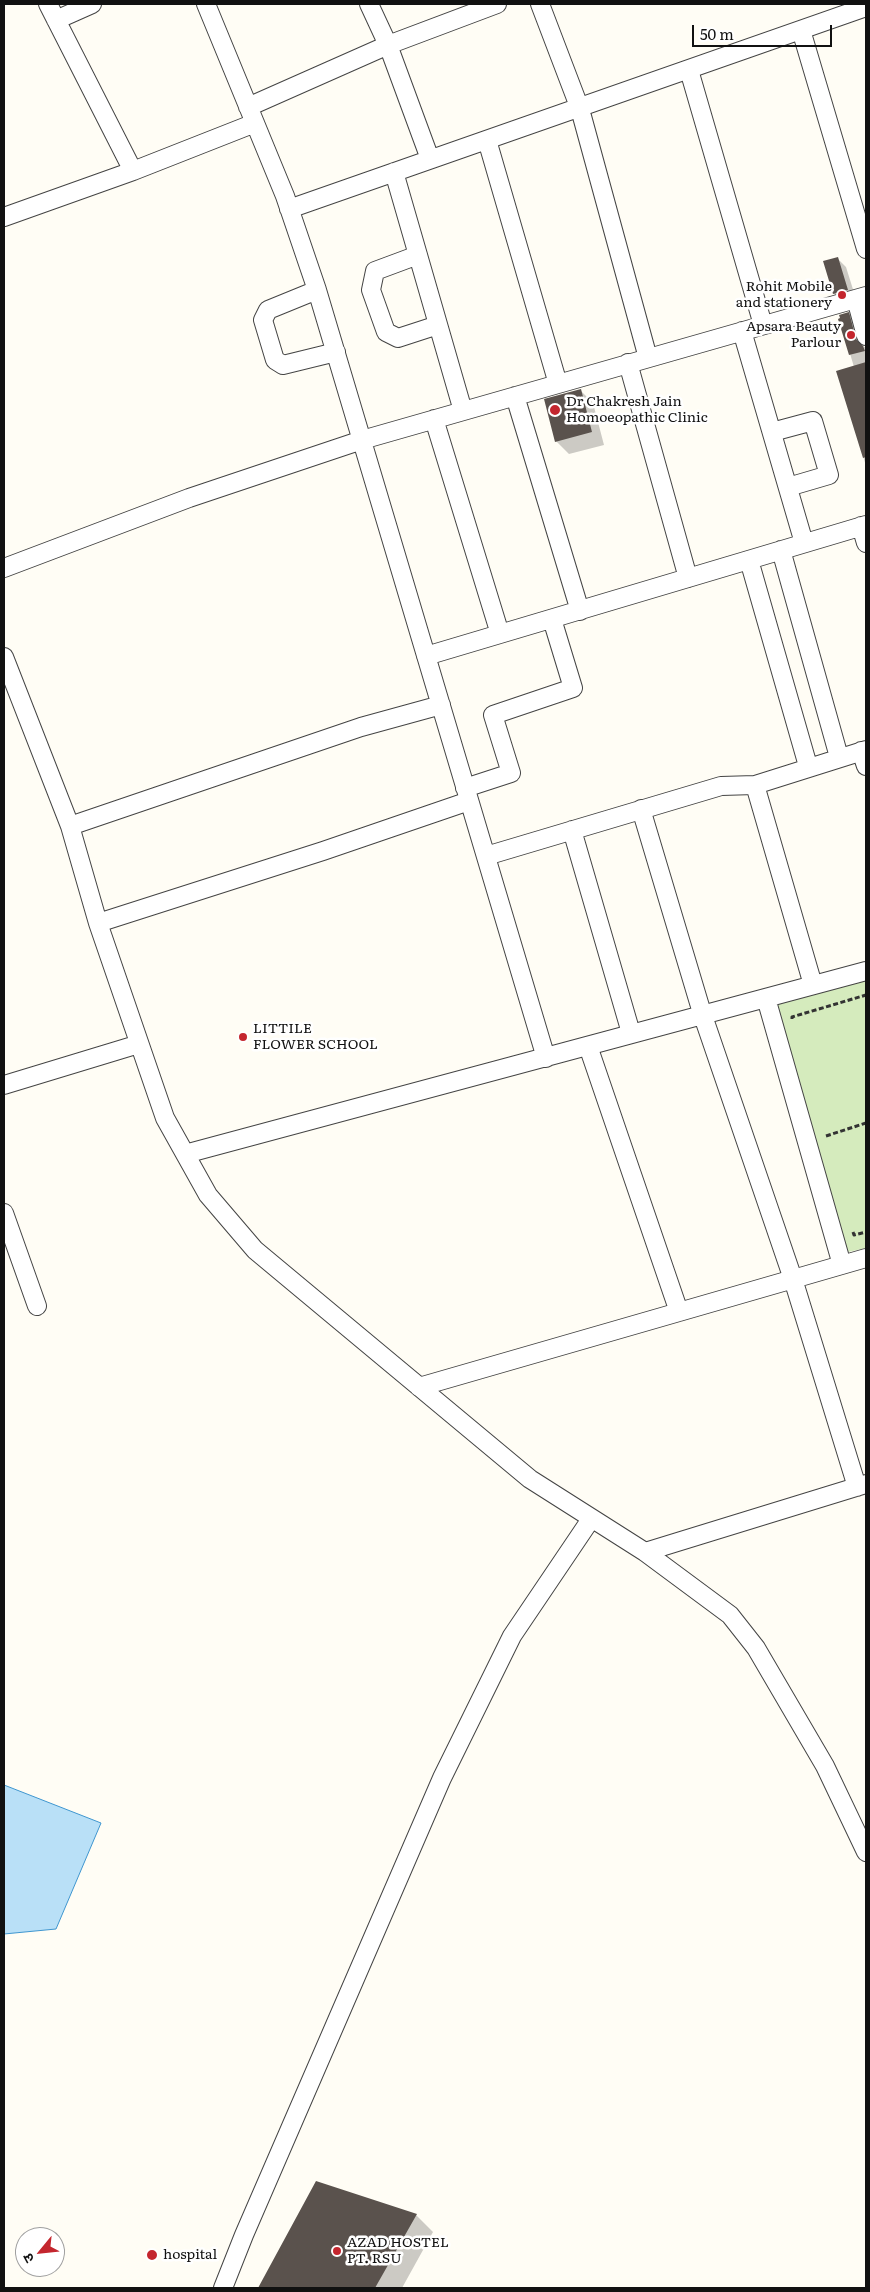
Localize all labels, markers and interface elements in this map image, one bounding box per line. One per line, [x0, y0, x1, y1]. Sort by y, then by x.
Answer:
scale bar [695, 15, 835, 47]
text: 50 m [700, 22, 734, 45]
place label: Rohit Mobile and stationery [736, 279, 832, 312]
marker: Rohit Mobile and stationery [836, 289, 848, 301]
place label: Apsara Beauty Parlour [746, 319, 841, 352]
marker: Apsara Beauty Parlour [845, 329, 857, 341]
place label: Dr Chakresh Jain Homoeopathic Clinic [566, 394, 708, 427]
marker: Dr Chakresh Jain Homoeopathic Clinic [548, 403, 562, 417]
place label: LITTILE FLOWER SCHOOL [253, 1021, 378, 1054]
marker: LITTILE FLOWER SCHOOL [237, 1031, 249, 1043]
north arrow [15, 2227, 65, 2277]
place label: AZAD HOSTEL PT. RSU [347, 2235, 449, 2268]
marker: AZAD HOSTEL PT. RSU [331, 2245, 343, 2257]
place label: hospital [163, 2247, 217, 2263]
marker: hospital [145, 2248, 159, 2262]
text: उ [17, 2250, 38, 2267]

